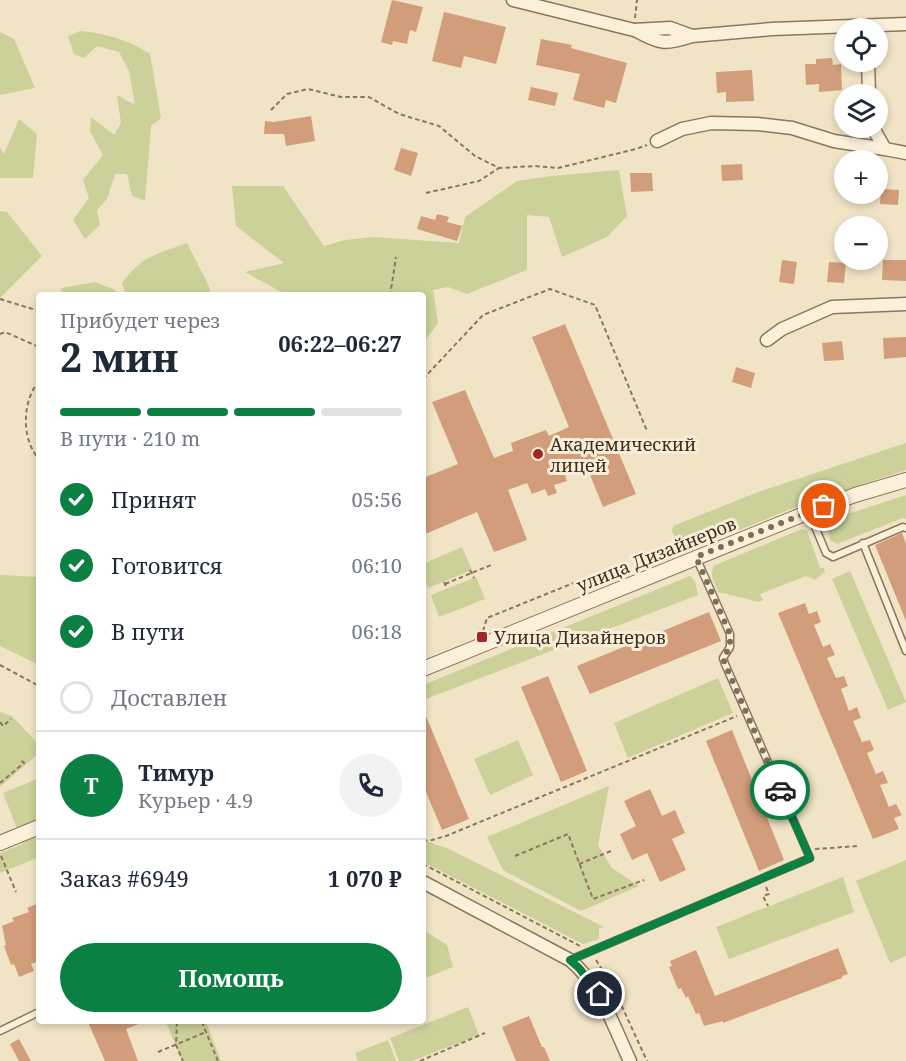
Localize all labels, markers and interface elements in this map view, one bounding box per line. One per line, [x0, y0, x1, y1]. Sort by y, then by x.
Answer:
map controls [834, 18, 888, 270]
button: locate [834, 18, 888, 72]
button: layers [834, 84, 888, 138]
button: + [834, 150, 888, 204]
button: − [834, 216, 888, 270]
text: Прибудет через [60, 307, 220, 334]
text: 06:22–06:27 [278, 328, 402, 358]
text: 2 мин [60, 330, 178, 383]
text: В пути · 210 m [60, 425, 200, 452]
place label: Академический лицей [550, 432, 696, 477]
marker: Академический лицей [531, 447, 545, 461]
pin [798, 480, 849, 531]
icon: check [60, 483, 93, 516]
text: Принят [111, 484, 196, 514]
text: 05:56 [352, 486, 402, 513]
icon: bag [807, 489, 840, 522]
street label: улица Дизайнеров [573, 511, 739, 597]
icon: check [60, 549, 93, 582]
text: Готовится [111, 550, 223, 580]
text: 06:10 [352, 552, 402, 579]
icon: check [60, 615, 93, 648]
text: В пути [111, 616, 185, 646]
text: 06:18 [352, 618, 402, 645]
place label: Улица Дизайнеров [494, 625, 666, 649]
marker: Улица Дизайнеров [475, 630, 489, 644]
text: Доставлен [111, 682, 227, 712]
button: phone [339, 754, 402, 817]
text: Тимур [138, 757, 214, 787]
courier [750, 760, 810, 820]
text: Т [84, 770, 99, 800]
icon: car [764, 774, 797, 807]
text: Курьер · 4.9 [138, 787, 253, 814]
text: Заказ #6949 [60, 863, 189, 893]
text: 1 070 ₽ [328, 863, 402, 893]
button: Помощь [60, 943, 402, 1012]
pin [574, 968, 625, 1019]
icon: home [583, 977, 616, 1010]

